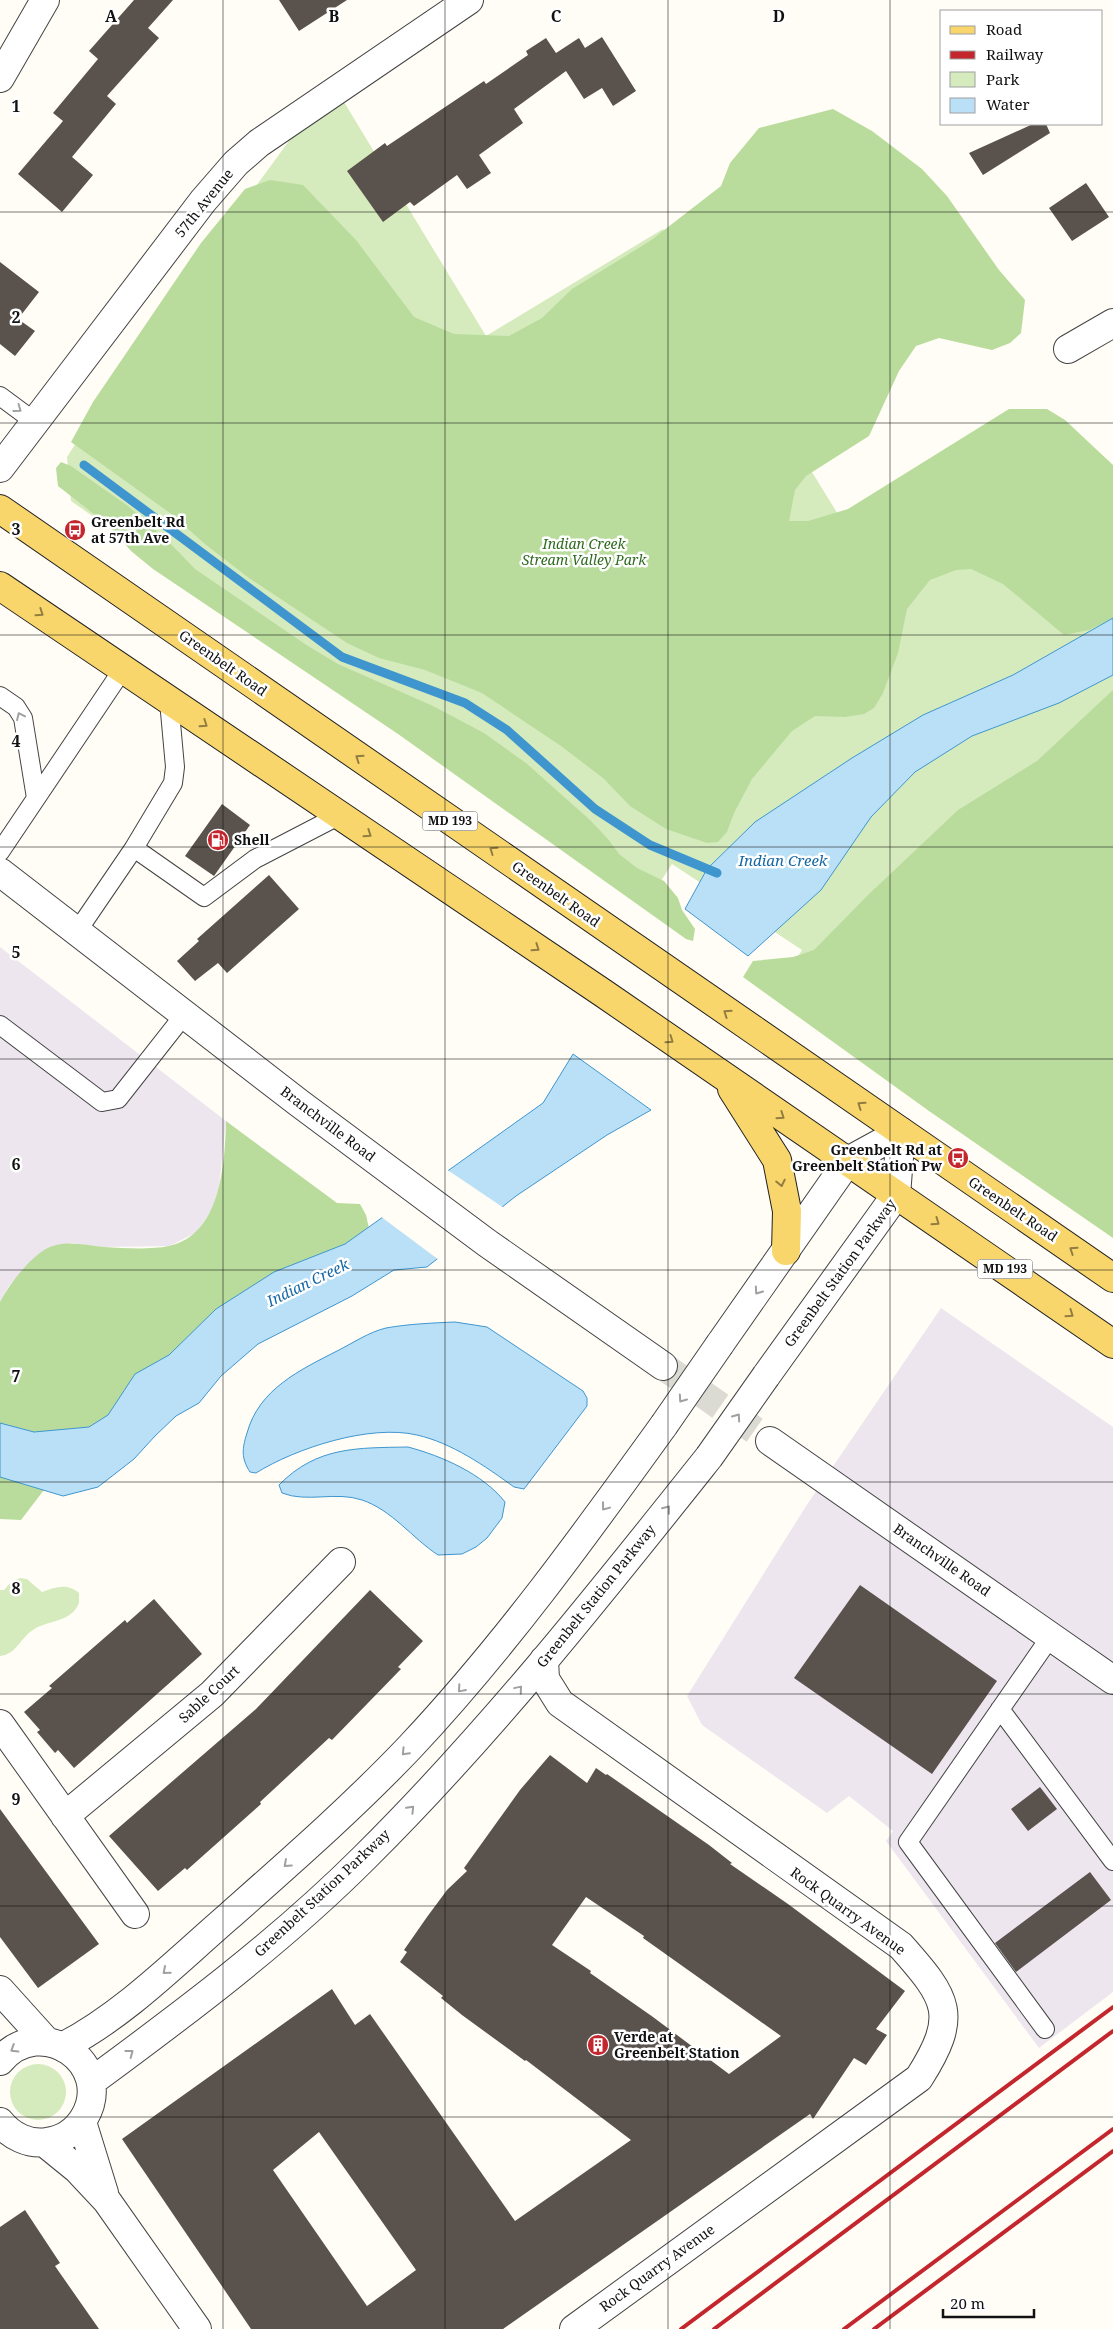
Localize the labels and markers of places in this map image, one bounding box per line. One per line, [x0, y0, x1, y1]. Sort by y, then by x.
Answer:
place label: Greenbelt Rd at 57th Ave [91, 512, 185, 547]
bus stop icon: Greenbelt Rd at 57th Ave [63, 518, 87, 542]
fuel station icon: Shell [206, 828, 230, 852]
place label: Shell [234, 830, 269, 849]
place label: Greenbelt Rd at Greenbelt Station Pw [792, 1140, 942, 1175]
bus stop icon: Greenbelt Rd at Greenbelt Station Pw [946, 1146, 970, 1170]
place label: Verde at Greenbelt Station [614, 2027, 740, 2062]
building icon: Verde at Greenbelt Station [586, 2033, 610, 2057]

